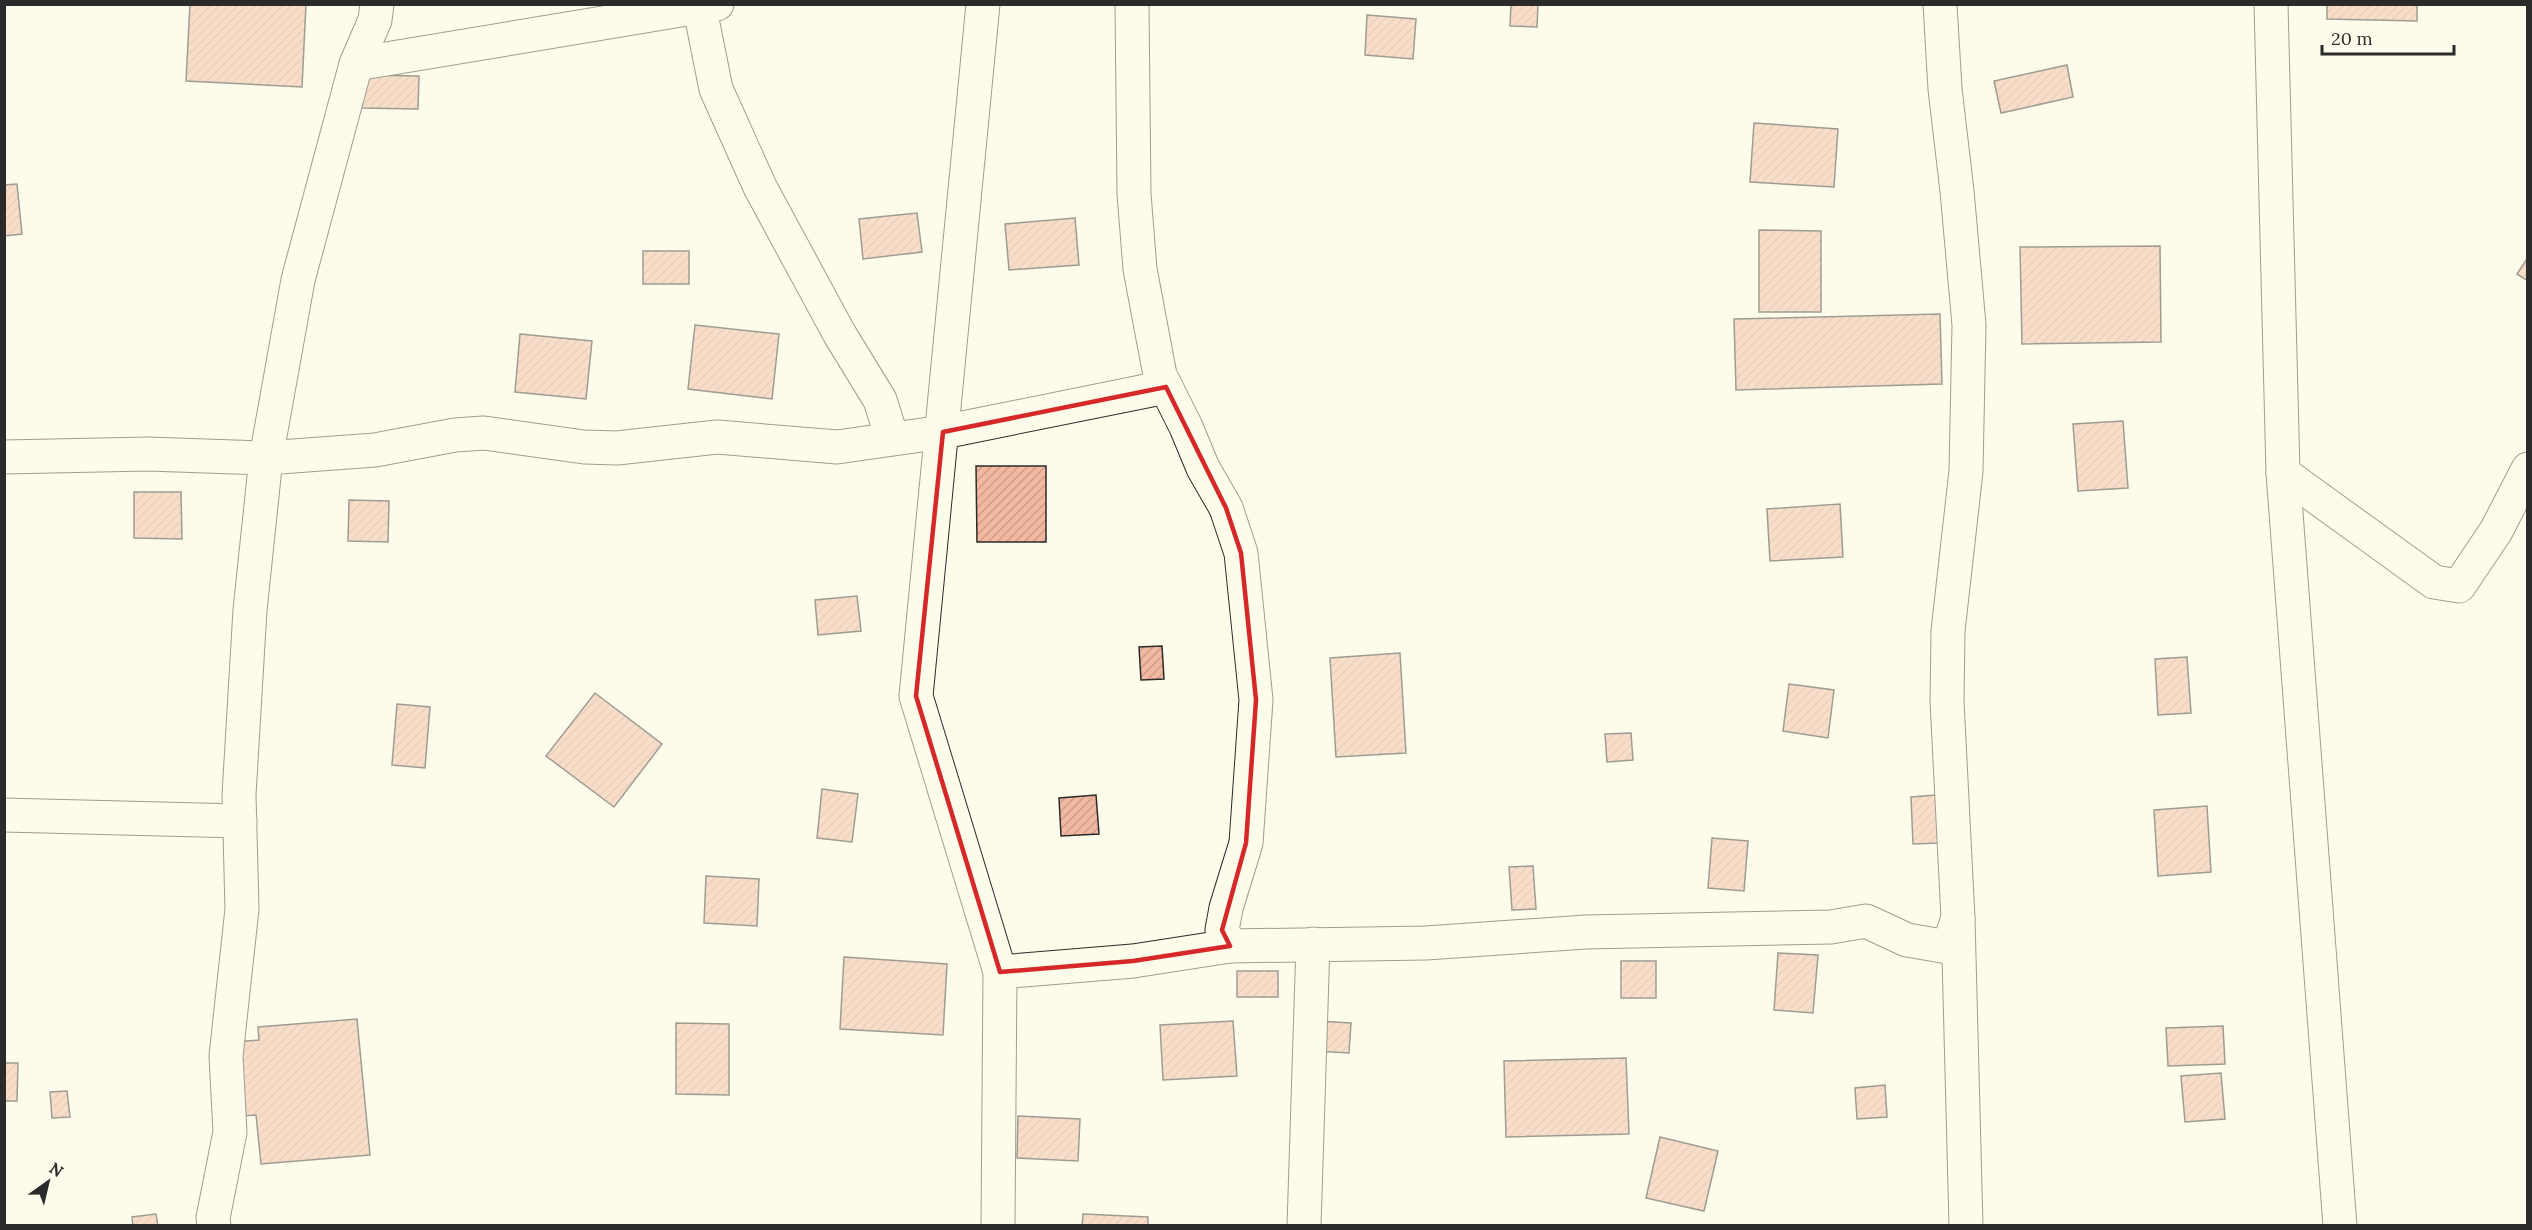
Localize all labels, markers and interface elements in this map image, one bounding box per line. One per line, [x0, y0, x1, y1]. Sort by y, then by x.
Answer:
scale bar [2322, 18, 2454, 56]
text: 20 m [2331, 27, 2373, 50]
north arrow [18, 1152, 78, 1212]
text: N [46, 1158, 67, 1181]

